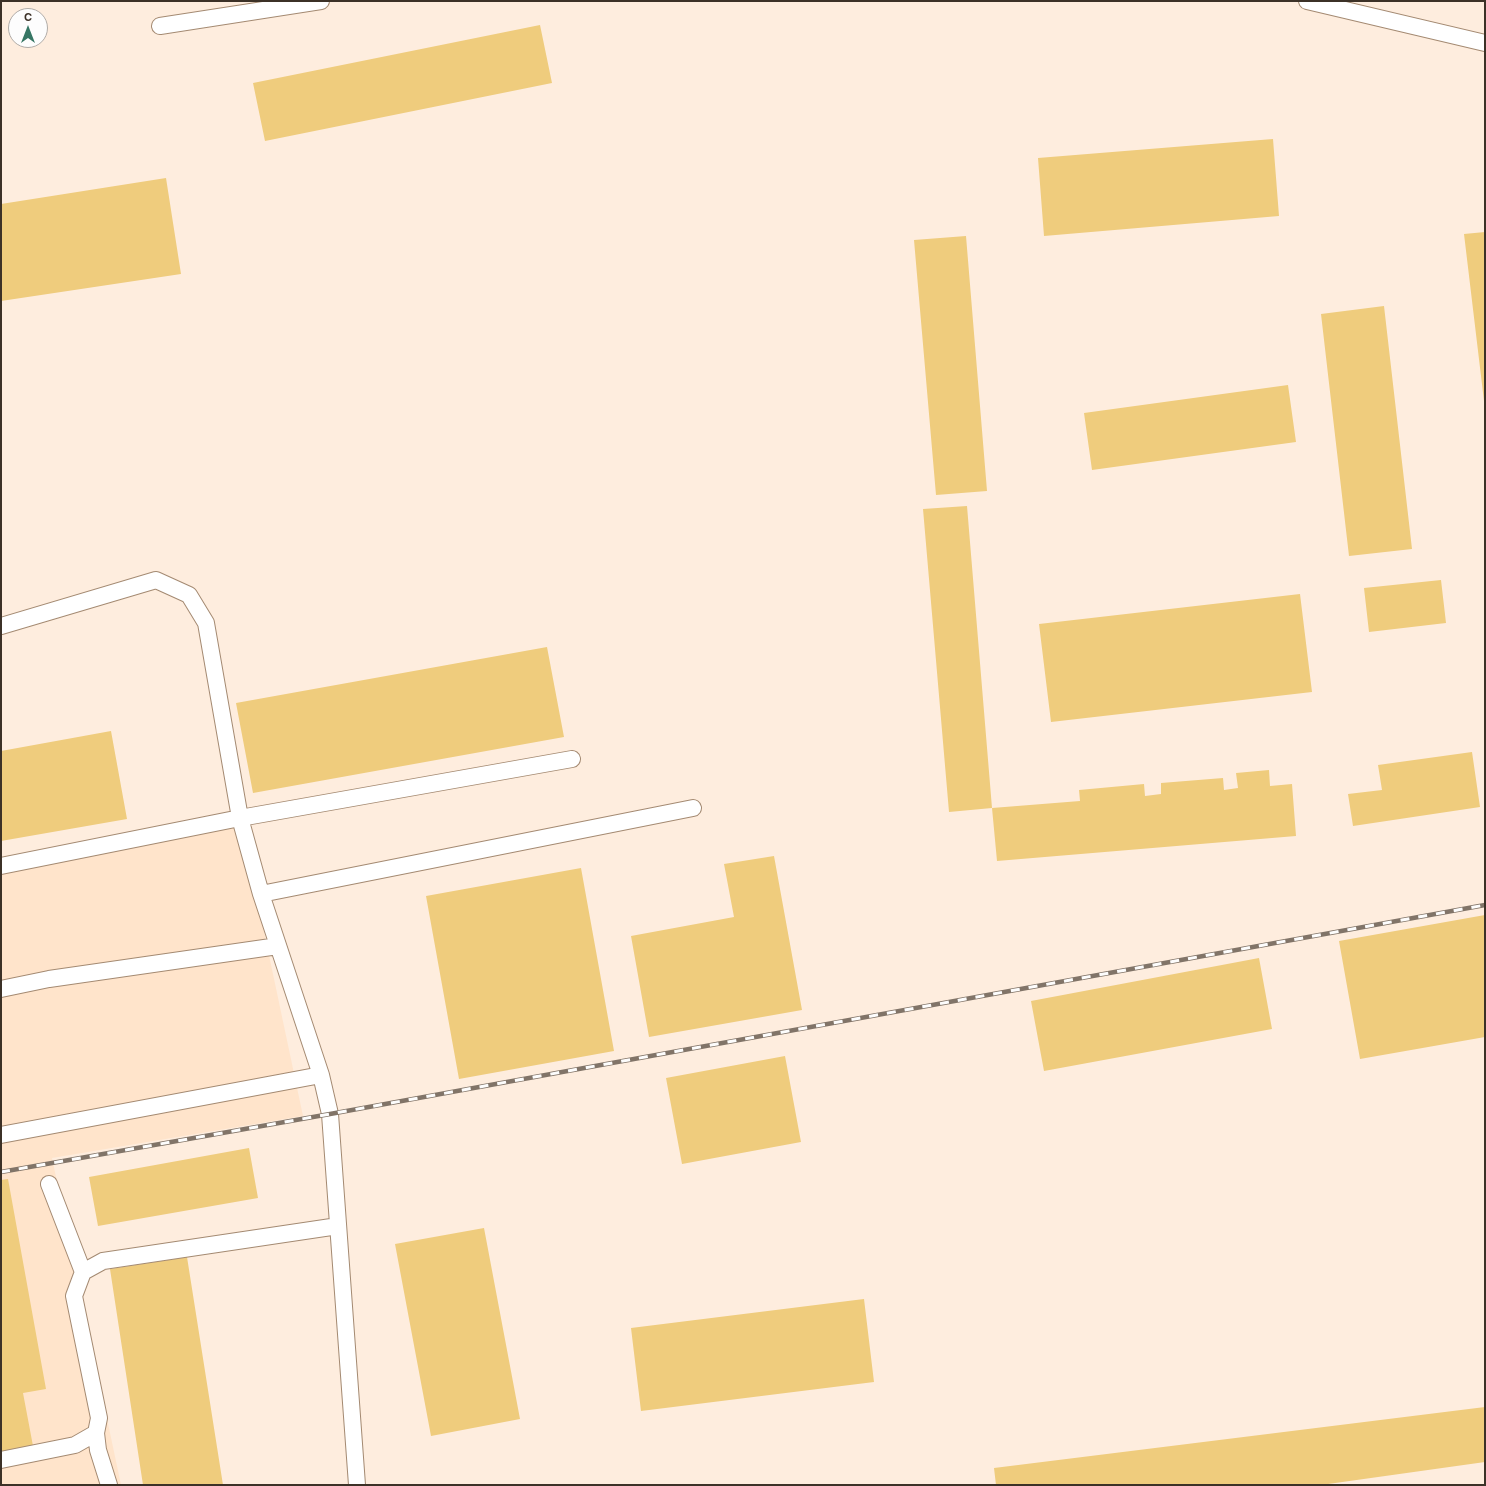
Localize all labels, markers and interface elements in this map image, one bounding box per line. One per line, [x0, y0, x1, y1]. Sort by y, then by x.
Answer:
north arrow [8, 8, 48, 48]
text: С [24, 10, 32, 24]

